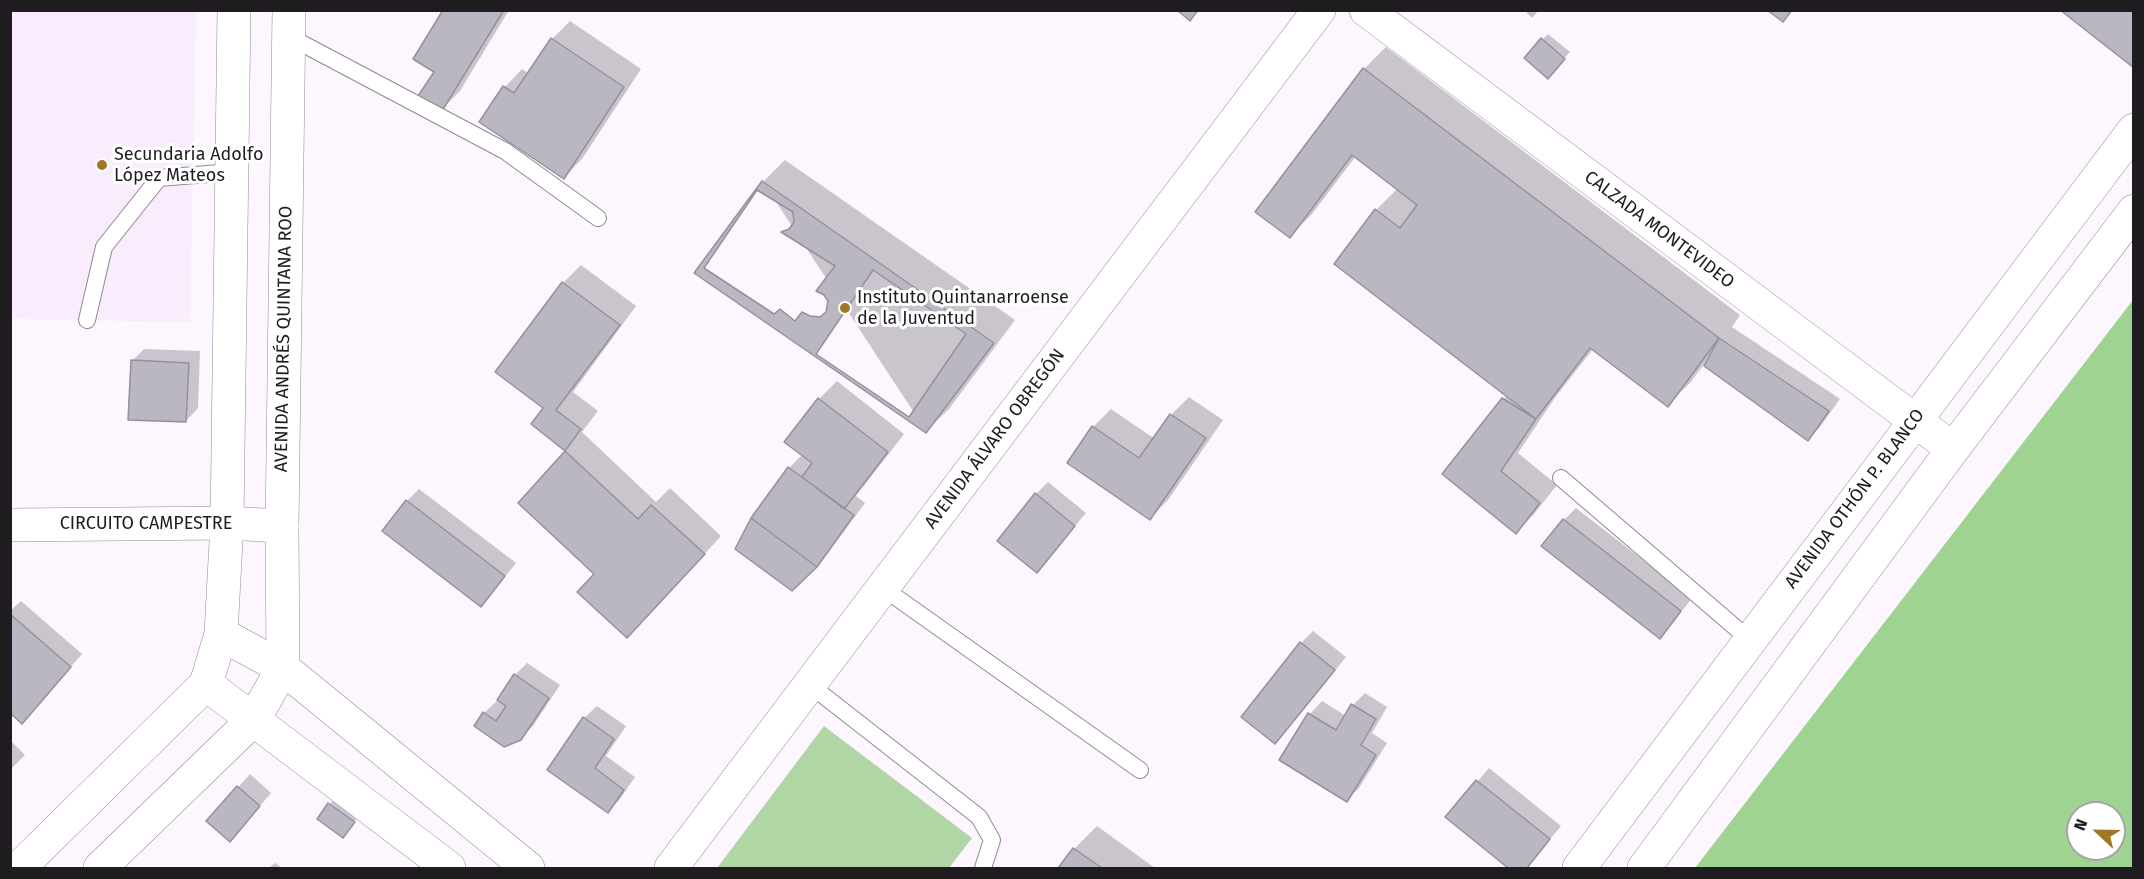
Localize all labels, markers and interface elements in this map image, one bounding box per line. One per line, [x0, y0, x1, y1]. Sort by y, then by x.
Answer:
place label: Secundaria Adolfo López Mateos [114, 144, 263, 186]
marker: Secundaria Adolfo López Mateos [95, 158, 109, 172]
street label: CALZADA MONTEVIDEO [1580, 167, 1738, 293]
street label: AVENIDA ANDRÉS QUINTANA ROO [271, 206, 297, 472]
place label: Instituto Quintanarroense de la Juventud [857, 287, 1069, 330]
marker: Instituto Quintanarroense de la Juventud [838, 301, 852, 315]
street label: AVENIDA ÁLVARO OBREGÓN [920, 345, 1070, 533]
street label: AVENIDA OTHÓN P. BLANCO [1781, 405, 1929, 593]
street label: CIRCUITO CAMPESTRE [60, 513, 232, 535]
north arrow [2066, 801, 2126, 861]
text: N [2070, 816, 2091, 833]

